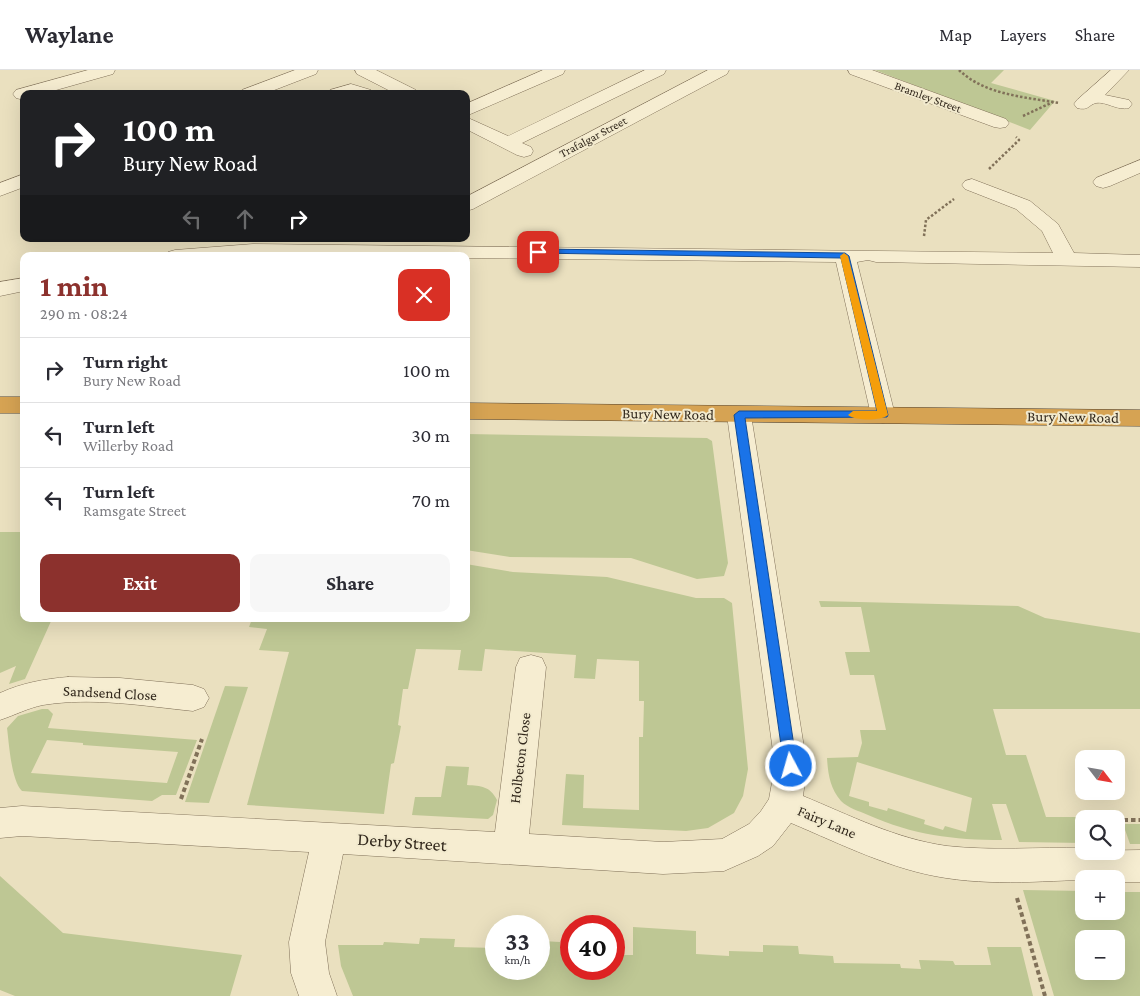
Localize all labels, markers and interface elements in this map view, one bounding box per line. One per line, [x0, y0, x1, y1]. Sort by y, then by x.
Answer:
text: Waylane [25, 21, 114, 48]
text: Map [939, 25, 972, 45]
text: Layers [1000, 25, 1047, 45]
text: Share [1075, 25, 1115, 45]
street label: Bramley Street [893, 78, 964, 116]
icon: right [40, 110, 105, 175]
text: 100 m [123, 110, 215, 149]
street label: Trafalgar Street [557, 113, 630, 161]
text: Bury New Road [123, 151, 258, 176]
icon: left [178, 205, 206, 233]
icon: ahead [231, 205, 259, 233]
icon: right [284, 205, 312, 233]
pin [517, 231, 559, 273]
icon: arrive [524, 238, 552, 266]
text: 1 min [40, 269, 108, 302]
button: close [398, 269, 450, 321]
text: 290 m · 08:24 [40, 305, 128, 322]
text: Turn right [83, 351, 168, 372]
icon: right [40, 356, 68, 384]
text: 100 m [403, 360, 450, 381]
text: Bury New Road [83, 372, 181, 389]
street label: Bury New Road [622, 405, 714, 424]
street label: Bury New Road [1027, 408, 1119, 427]
text: Turn left [83, 416, 155, 437]
icon: left [40, 421, 68, 449]
text: 30 m [411, 425, 450, 446]
text: Willerby Road [83, 437, 174, 454]
text: Turn left [83, 481, 155, 502]
icon: left [40, 486, 68, 514]
text: 70 m [412, 490, 450, 511]
text: Ramsgate Street [83, 502, 186, 519]
button: Exit [40, 554, 240, 612]
button: Share [250, 554, 450, 612]
street label: Sandsend Close [63, 683, 158, 703]
street label: Holbeton Close [506, 711, 534, 804]
position arrow [764, 739, 816, 791]
north arrow [1075, 750, 1125, 800]
map controls [1075, 750, 1125, 980]
street label: Fairy Lane [795, 803, 859, 843]
button: search [1075, 810, 1125, 860]
street label: Derby Street [357, 829, 448, 855]
button: + [1075, 870, 1125, 920]
speed limit sign: 40 [560, 915, 625, 980]
text: 33 [505, 928, 530, 955]
button: − [1075, 930, 1125, 980]
text: km/h [505, 953, 530, 967]

